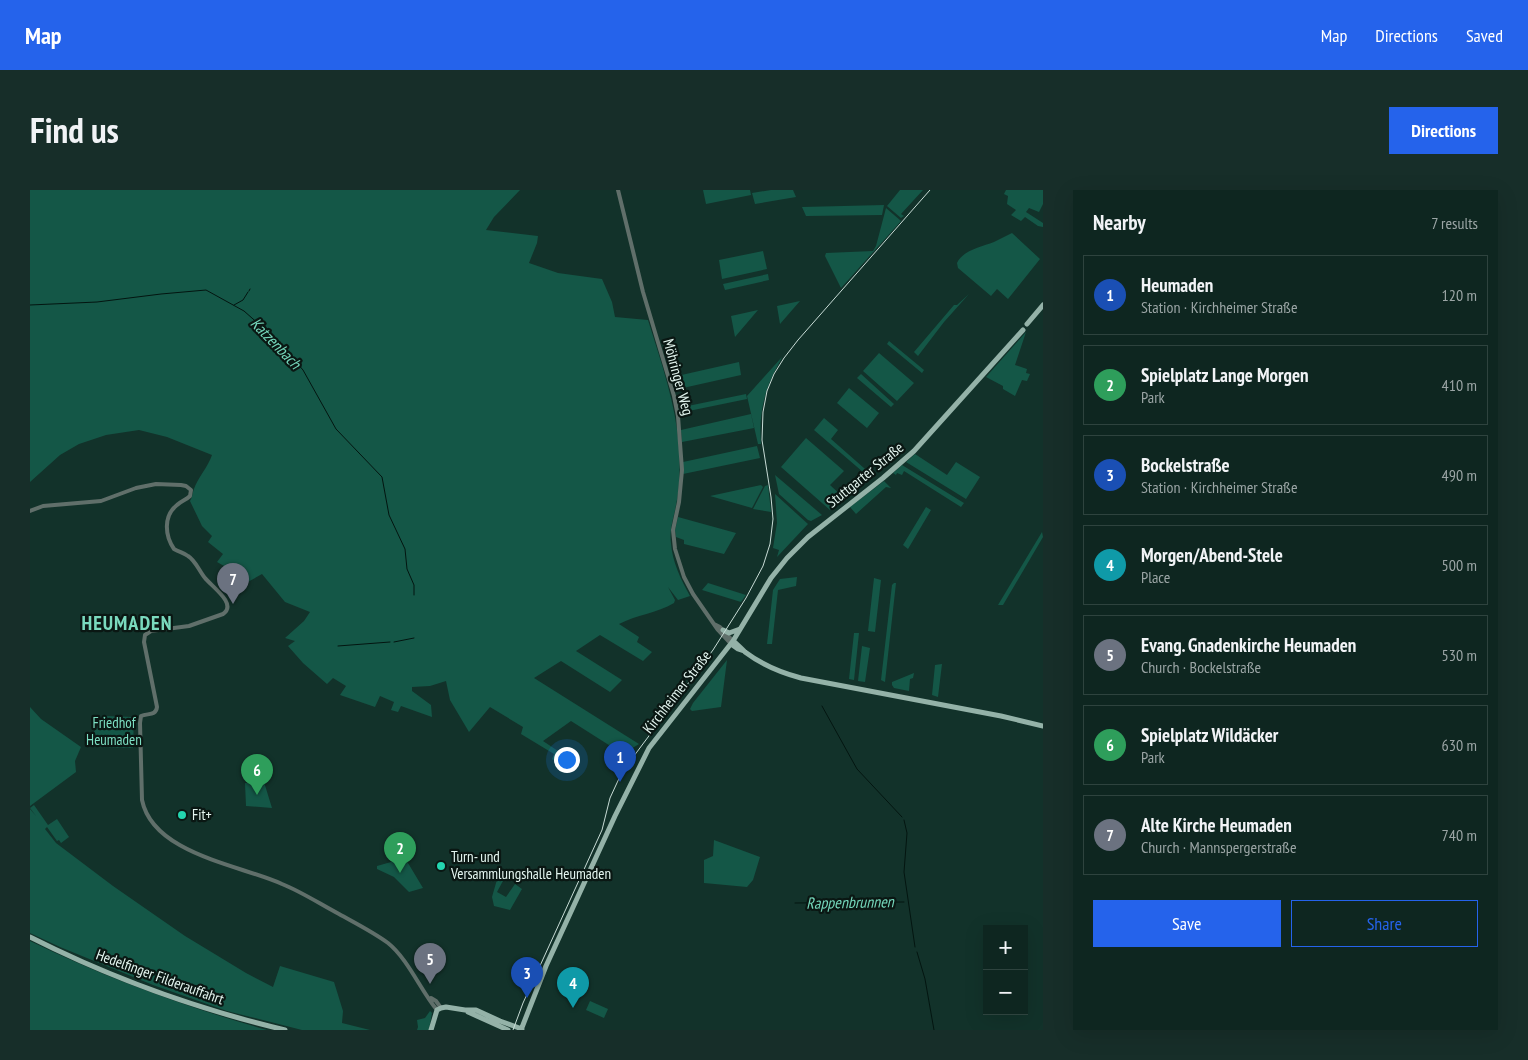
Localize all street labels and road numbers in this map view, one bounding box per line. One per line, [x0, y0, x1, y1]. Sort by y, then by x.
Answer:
street label: Möhringer Weg [659, 337, 698, 417]
street label: Stuttgarter Straße [822, 438, 907, 512]
street label: Kirchheimer Straße [638, 646, 715, 737]
street label: Hedelfinger Filderauffahrt [94, 945, 227, 1008]

